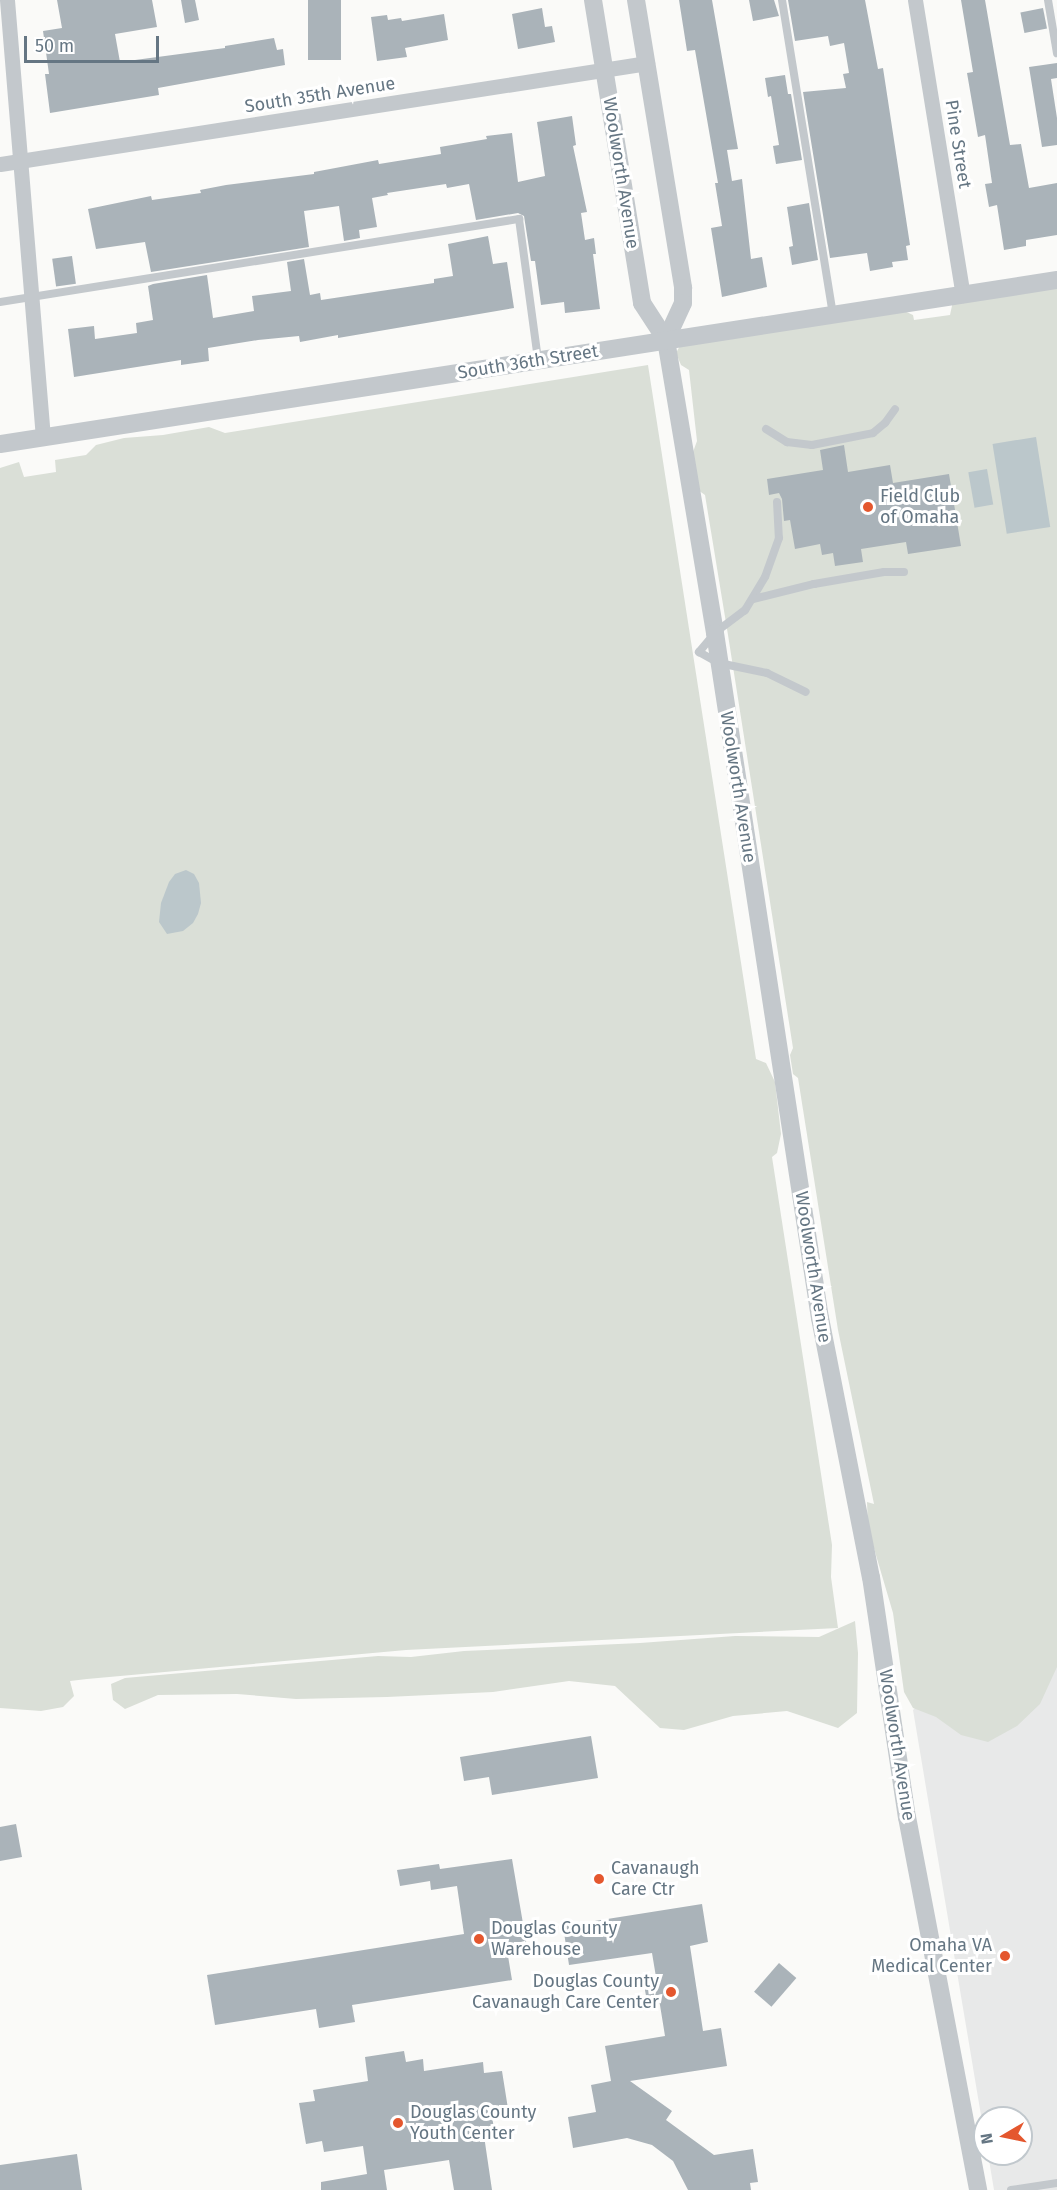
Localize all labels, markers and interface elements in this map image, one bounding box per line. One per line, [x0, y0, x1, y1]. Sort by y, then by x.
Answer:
scale bar [27, 24, 162, 62]
text: 50 m [35, 35, 74, 57]
street label: South 35th Avenue [243, 72, 397, 118]
street label: Woolworth Avenue [598, 96, 644, 250]
street label: Pine Street [940, 98, 976, 190]
street label: South 36th Street [456, 340, 600, 384]
place label: Field Club of Omaha [880, 486, 960, 528]
marker: Field Club of Omaha [861, 500, 875, 514]
street label: Woolworth Avenue [715, 710, 761, 864]
street label: Woolworth Avenue [790, 1190, 836, 1344]
street label: Woolworth Avenue [874, 1668, 920, 1822]
place label: Cavanaugh Care Ctr [611, 1858, 700, 1900]
marker: Cavanaugh Care Ctr [592, 1872, 606, 1886]
place label: Douglas County Warehouse [491, 1918, 617, 1960]
marker: Douglas County Warehouse [472, 1932, 486, 1946]
place label: Omaha VA Medical Center [871, 1935, 992, 1978]
marker: Omaha VA Medical Center [996, 1947, 1014, 1965]
place label: Douglas County Cavanaugh Care Center [472, 1971, 659, 2014]
marker: Douglas County Cavanaugh Care Center [664, 1985, 678, 1999]
place label: Douglas County Youth Center [410, 2102, 536, 2144]
north arrow [973, 2106, 1033, 2166]
marker: Douglas County Youth Center [391, 2116, 405, 2130]
text: N [976, 2132, 997, 2145]

